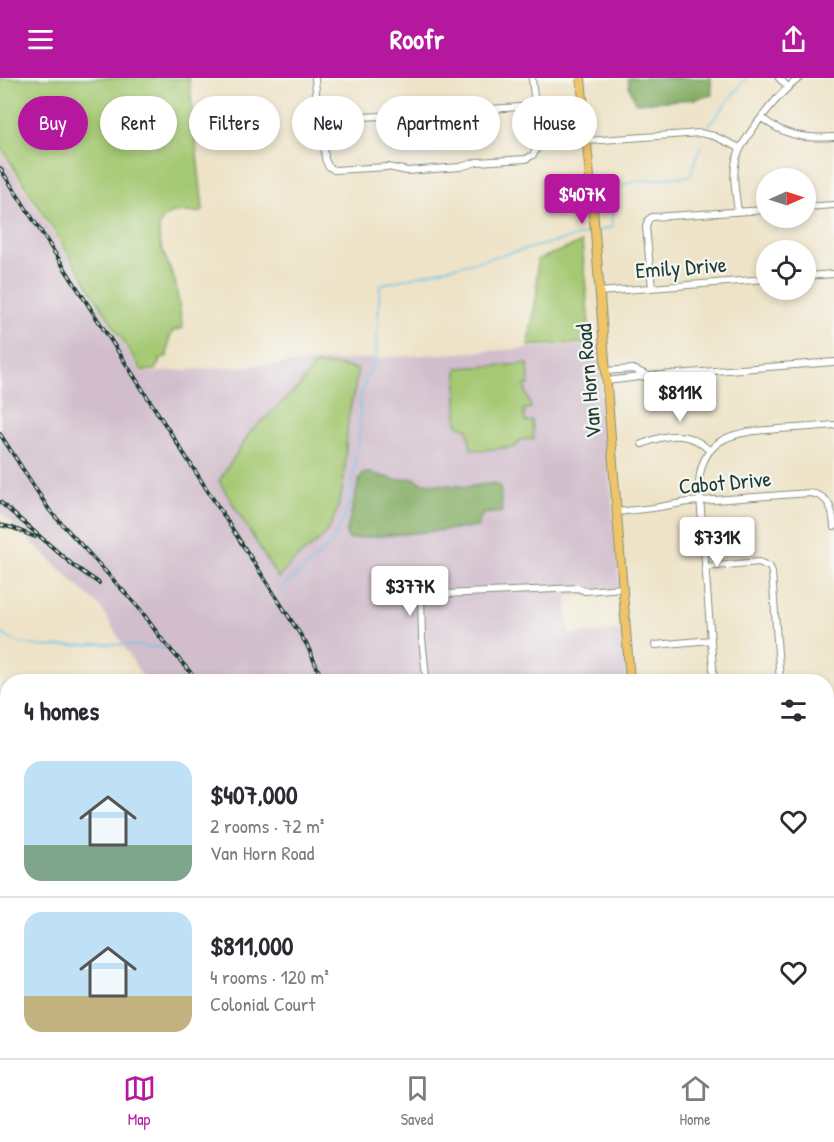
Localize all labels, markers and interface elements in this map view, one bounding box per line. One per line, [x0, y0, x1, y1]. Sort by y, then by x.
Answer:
text: Roofr [390, 21, 444, 57]
icon: menu [24, 23, 57, 56]
icon: share [777, 23, 810, 56]
chip: Buy [18, 96, 88, 150]
chip: Rent [100, 96, 177, 150]
chip: Filters [189, 96, 280, 150]
chip: New [292, 96, 364, 150]
chip: Apartment [376, 96, 500, 150]
chip: House [512, 96, 597, 150]
north arrow [756, 168, 816, 228]
map controls [756, 168, 816, 300]
pin: $407K [540, 174, 624, 225]
text: $407K [559, 180, 605, 207]
button: locate [756, 240, 816, 300]
street label: Emily Drive [634, 249, 728, 285]
street label: Van Horn Road [568, 322, 608, 439]
pin: $811K [638, 372, 722, 423]
text: $811K [658, 378, 702, 405]
street label: Cabot Drive [678, 463, 773, 501]
pin: $731K [675, 517, 759, 568]
text: $731K [694, 523, 740, 550]
pin: $377K [368, 566, 452, 617]
text: $377K [385, 572, 435, 599]
text: 4 homes [24, 693, 99, 728]
icon: filters [777, 694, 810, 727]
text: $407,000 [210, 777, 298, 812]
icon: home [72, 785, 144, 857]
icon: heart [777, 805, 810, 838]
text: 2 rooms · 72 m² [210, 812, 324, 839]
text: Van Horn Road [210, 839, 314, 866]
text: $811,000 [210, 928, 294, 963]
icon: home [72, 936, 144, 1008]
icon: heart [777, 956, 810, 989]
text: 4 rooms · 120 m² [210, 963, 329, 990]
text: Colonial Court [210, 990, 315, 1017]
tab: Map [123, 1072, 156, 1130]
tab: Saved [401, 1072, 434, 1130]
tab: Home [679, 1072, 712, 1130]

